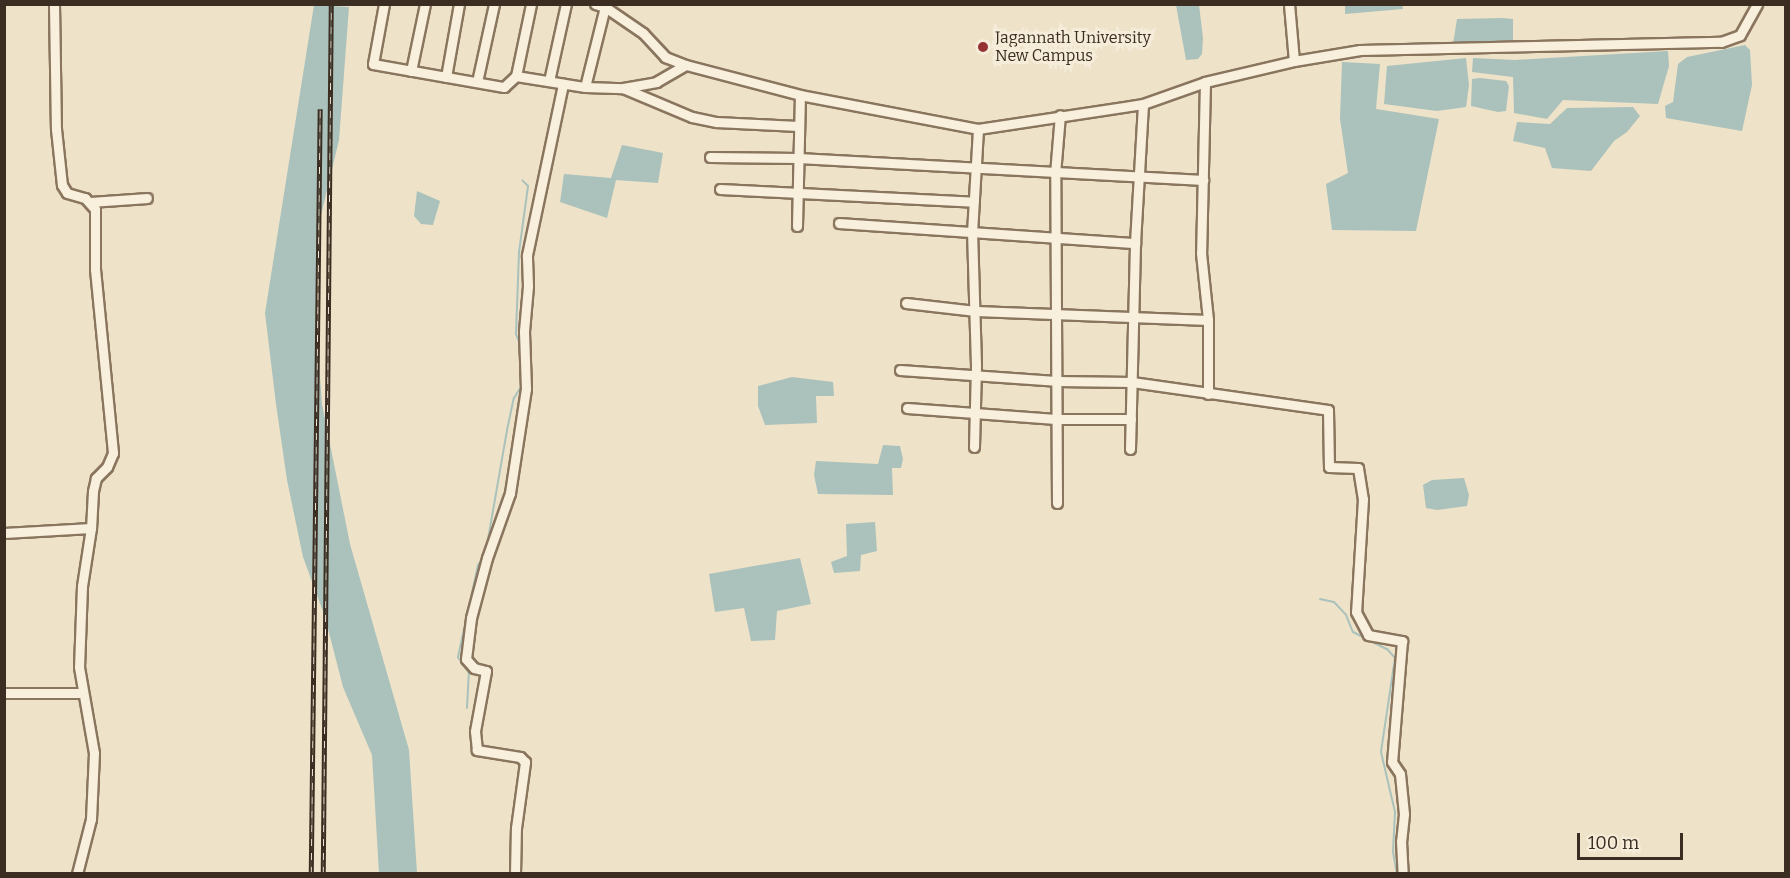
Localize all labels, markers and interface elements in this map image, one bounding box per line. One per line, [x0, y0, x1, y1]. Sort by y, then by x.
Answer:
place label: Jagannath University New Campus [995, 28, 1151, 66]
marker: Jagannath University New Campus [976, 40, 990, 54]
scale bar [1580, 821, 1686, 859]
text: 100 m [1588, 832, 1639, 854]

